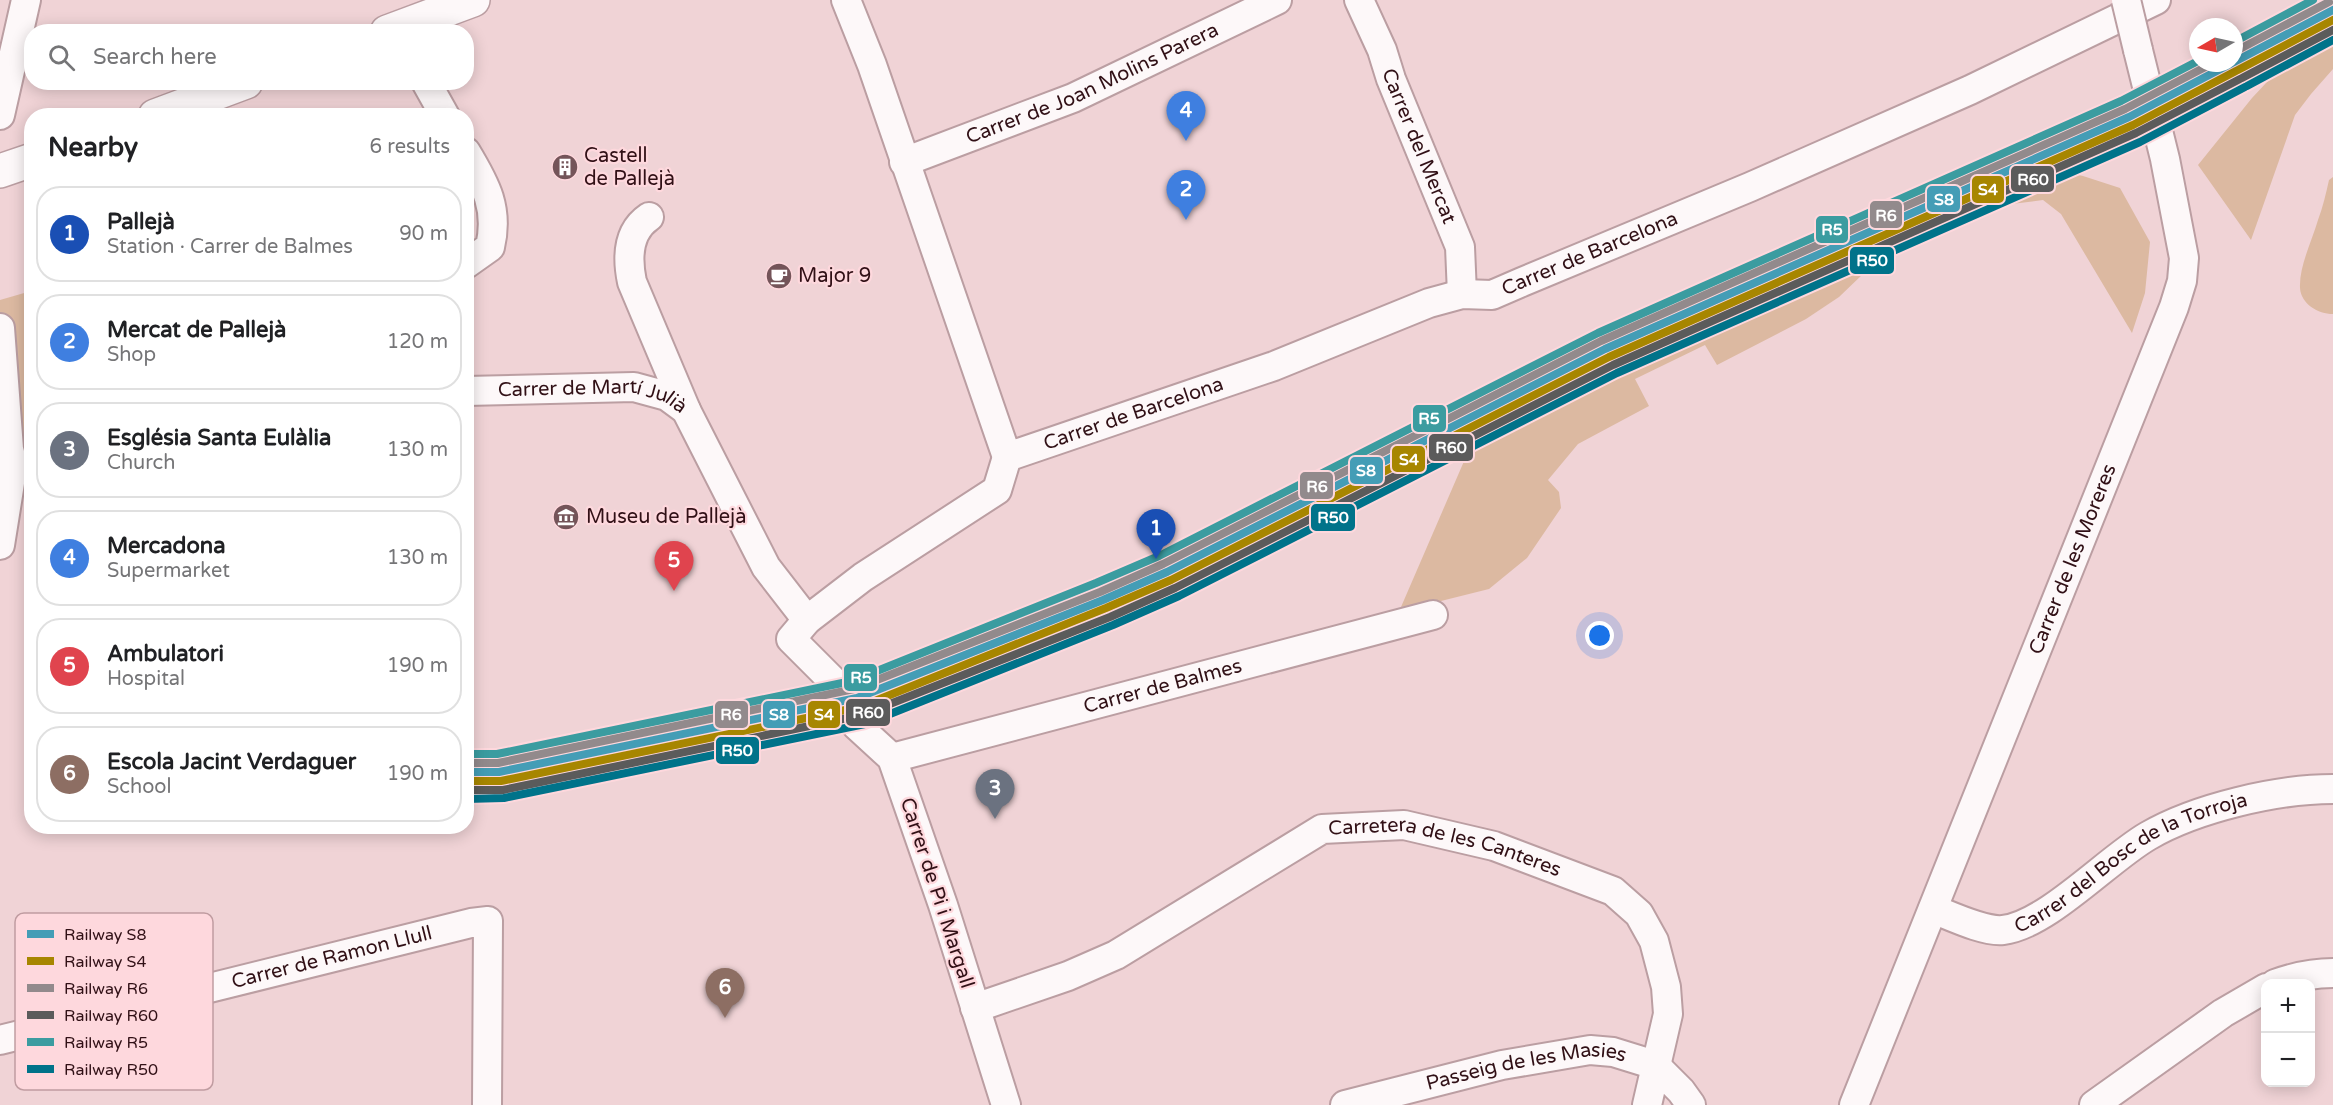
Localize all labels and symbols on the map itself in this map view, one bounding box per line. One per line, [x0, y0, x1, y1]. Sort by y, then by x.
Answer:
street label: Carrer de Joan Molins Parera [963, 18, 1223, 149]
north arrow [2189, 18, 2243, 72]
street label: Carrer del Mercat [1377, 66, 1461, 228]
pin: 4 [1166, 92, 1206, 141]
place label: Castell de Pallejà [584, 144, 675, 191]
building icon: Castell de Pallejà [550, 152, 580, 182]
line badge: R60 [2010, 165, 2055, 193]
pin: 2 [1166, 170, 1206, 220]
text: R60 [2017, 170, 2049, 190]
line badge: S4 [1971, 175, 2005, 204]
text: S4 [1978, 180, 1998, 200]
line badge: S8 [1926, 185, 1961, 213]
text: S8 [1934, 190, 1954, 210]
line badge: R6 [1869, 200, 1903, 229]
street label: Carrer de Barcelona [1498, 206, 1681, 301]
text: R6 [1875, 206, 1897, 226]
line badge: R5 [1815, 215, 1849, 244]
text: R5 [1821, 220, 1843, 240]
line badge: R50 [1849, 246, 1895, 275]
text: R50 [1856, 251, 1888, 271]
cafe icon: Major 9 [764, 261, 794, 291]
place label: Major 9 [798, 264, 871, 288]
street label: Carrer de Barcelona [1040, 372, 1227, 456]
street label: Carrer de Martí Julià [498, 375, 692, 419]
line badge: R5 [1412, 404, 1447, 433]
text: R5 [1418, 409, 1440, 429]
line badge: R60 [1428, 433, 1474, 462]
text: R60 [1435, 438, 1467, 458]
line badge: S4 [1391, 445, 1426, 473]
text: S4 [1399, 450, 1419, 470]
line badge: S8 [1349, 456, 1384, 485]
text: S8 [1356, 461, 1376, 481]
street label: Carrer de les Moreres [2024, 461, 2122, 658]
line badge: R6 [1299, 471, 1334, 500]
text: R6 [1306, 477, 1328, 497]
museum icon: Museu de Pallejà [551, 502, 581, 532]
line badge: R50 [1310, 503, 1356, 532]
place label: Museu de Pallejà [586, 505, 746, 529]
text: R50 [1317, 508, 1349, 528]
pin: 1 [1136, 510, 1176, 559]
pin: 5 [654, 542, 694, 591]
your location [1585, 621, 1614, 650]
street label: Carrer de Balmes [1081, 654, 1245, 719]
line badge: R5 [843, 663, 878, 692]
text: R5 [850, 668, 872, 688]
line badge: R60 [845, 698, 891, 727]
line badge: R6 [714, 700, 749, 729]
line badge: S8 [762, 700, 796, 729]
line badge: S4 [807, 700, 841, 729]
text: R60 [852, 703, 884, 723]
text: R6 [720, 705, 742, 725]
text: S8 [769, 705, 789, 725]
text: S4 [814, 705, 834, 725]
line badge: R50 [715, 736, 760, 765]
text: R50 [721, 741, 753, 761]
pin: 3 [976, 770, 1014, 819]
street label: Carrer del Bosc de la Torroja [2011, 788, 2250, 939]
street label: Carrer de Pi i Margall [895, 795, 979, 991]
street label: Carretera de les Canteres [1328, 813, 1564, 882]
legend [15, 913, 213, 1090]
street label: Carrer de Ramon Llull [229, 921, 435, 994]
text: Railway S8 [64, 925, 146, 945]
text: Railway S4 [64, 952, 146, 972]
pin: 6 [706, 968, 744, 1018]
text: Railway R6 [64, 979, 148, 999]
text: Railway R60 [64, 1006, 158, 1026]
text: Railway R5 [64, 1033, 148, 1053]
street label: Passeig de les Masies [1423, 1038, 1630, 1096]
text: Railway R50 [64, 1060, 158, 1080]

